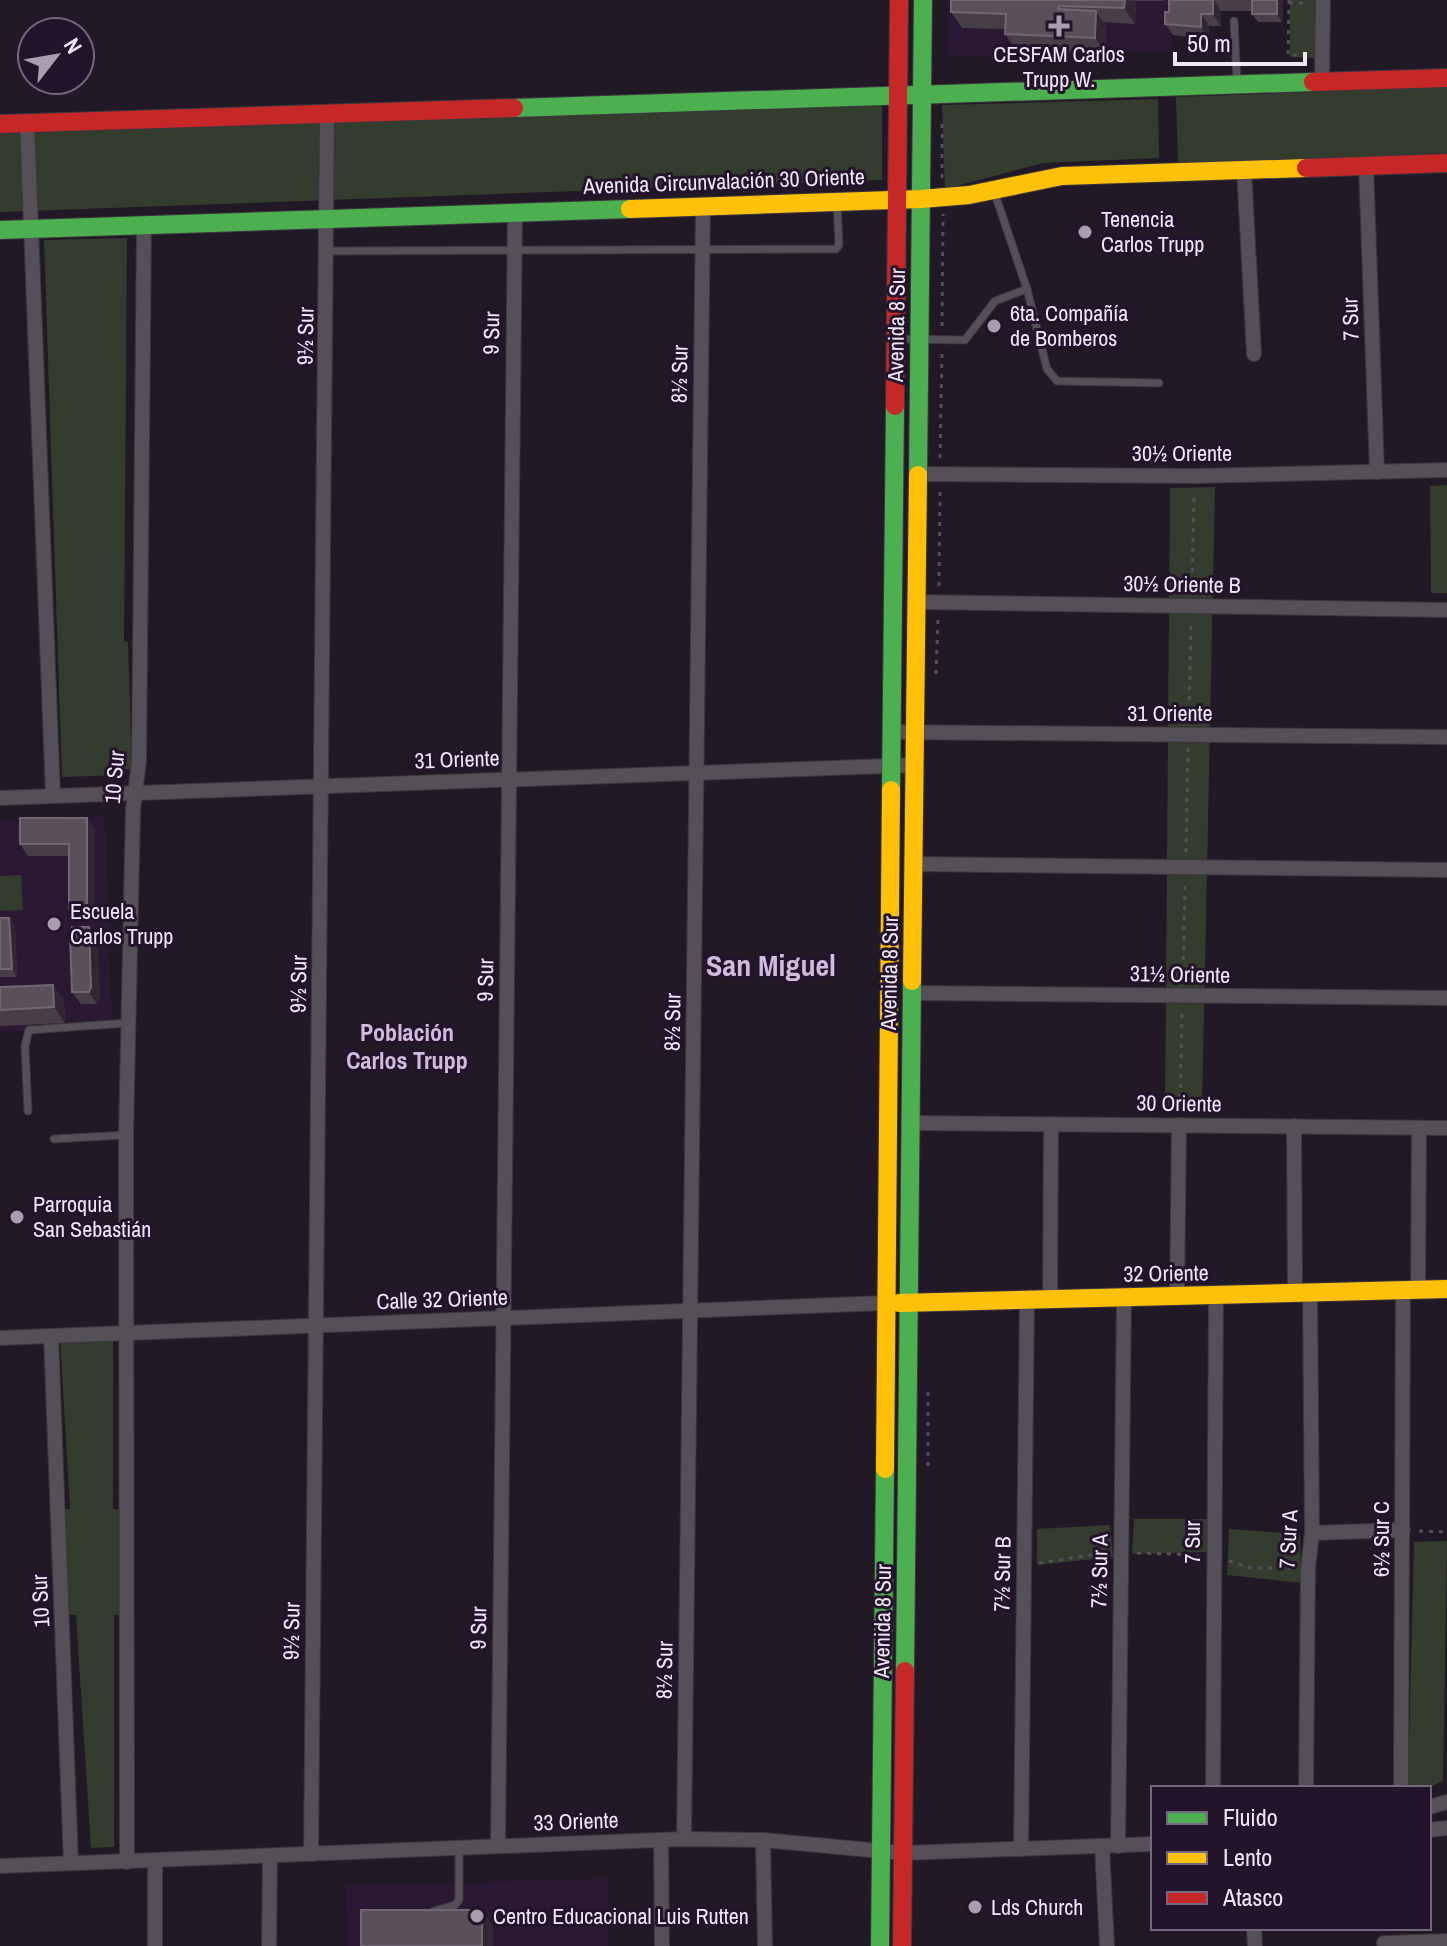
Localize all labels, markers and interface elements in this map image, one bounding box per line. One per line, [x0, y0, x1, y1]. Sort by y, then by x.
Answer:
marker: CESFAM Carlos Trupp W. [1048, 15, 1070, 37]
north arrow [16, 16, 96, 96]
scale bar [1175, 16, 1305, 66]
text: 50 m [1187, 27, 1231, 59]
text: N [57, 32, 89, 59]
place label: CESFAM Carlos Trupp W. [993, 39, 1125, 94]
street label: Avenida Circunvalación 30 Oriente [582, 161, 865, 201]
place label: Tenencia Carlos Trupp [1101, 204, 1204, 259]
marker: Tenencia Carlos Trupp [1076, 223, 1094, 241]
street label: Avenida 8 Sur [880, 268, 912, 383]
street label: 7 Sur [1334, 297, 1366, 341]
place label: 6ta. Compañía de Bomberos [1010, 298, 1128, 353]
street label: 9½ Sur [289, 307, 321, 365]
street label: 9 Sur [476, 311, 506, 355]
marker: 6ta. Compañía de Bomberos [985, 317, 1003, 335]
street label: 8½ Sur [663, 345, 695, 403]
street label: 30½ Oriente [1132, 438, 1232, 468]
street label: 30½ Oriente B [1123, 568, 1241, 600]
street label: 31 Oriente [1127, 698, 1213, 728]
street label: 31 Oriente [414, 743, 500, 775]
street label: 10 Sur [97, 749, 131, 805]
place label: Escuela Carlos Trupp [70, 896, 173, 951]
marker: Escuela Carlos Trupp [45, 915, 63, 933]
street label: Avenida 8 Sur [873, 916, 905, 1031]
district label: San Miguel [706, 945, 836, 985]
street label: 9½ Sur [282, 955, 314, 1013]
street label: 9 Sur [470, 958, 500, 1002]
street label: 31½ Oriente [1130, 958, 1230, 990]
street label: 8½ Sur [656, 993, 688, 1051]
district label: Población Carlos Trupp [346, 1016, 468, 1076]
street label: 30 Oriente [1136, 1087, 1222, 1119]
place label: Parroquia San Sebastián [33, 1189, 151, 1244]
marker: Parroquia San Sebastián [8, 1208, 26, 1226]
street label: 32 Oriente [1123, 1257, 1209, 1289]
street label: Calle 32 Oriente [376, 1282, 508, 1316]
street label: 6½ Sur C [1366, 1501, 1396, 1577]
street label: 7 Sur A [1271, 1508, 1305, 1569]
street label: 7 Sur [1177, 1520, 1207, 1564]
street label: 7½ Sur A [1083, 1533, 1115, 1608]
street label: 7½ Sur B [986, 1536, 1018, 1612]
street label: Avenida 8 Sur [866, 1564, 898, 1679]
street label: 10 Sur [24, 1574, 56, 1628]
street label: 9½ Sur [275, 1602, 307, 1660]
street label: 9 Sur [463, 1606, 493, 1650]
street label: 8½ Sur [648, 1641, 680, 1699]
legend [1151, 1786, 1431, 1930]
text: Fluido [1223, 1801, 1278, 1833]
street label: 33 Oriente [533, 1805, 619, 1837]
text: Lento [1223, 1841, 1272, 1873]
text: Atasco [1222, 1881, 1283, 1913]
place label: Lds Church [991, 1892, 1083, 1922]
marker: Lds Church [966, 1898, 984, 1916]
place label: Centro Educacional Luis Rutten [493, 1901, 749, 1931]
marker: Centro Educacional Luis Rutten [468, 1907, 486, 1925]

